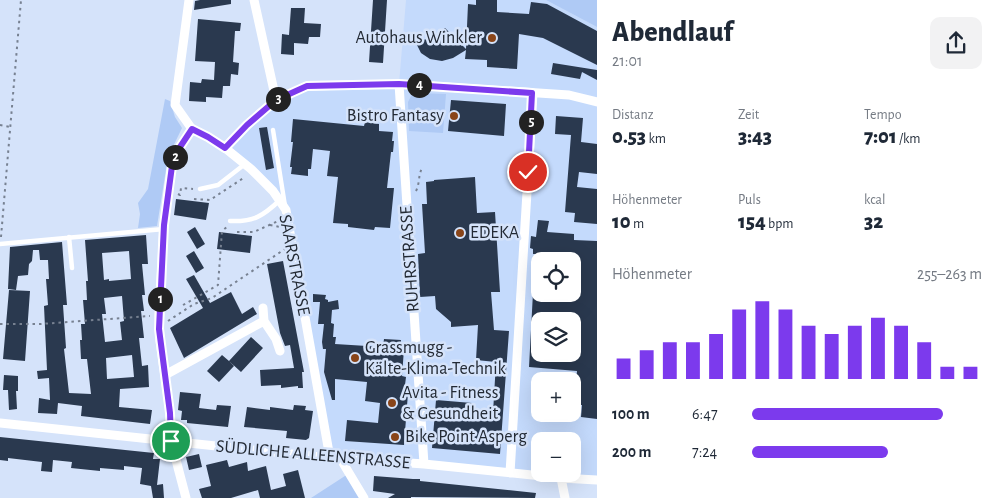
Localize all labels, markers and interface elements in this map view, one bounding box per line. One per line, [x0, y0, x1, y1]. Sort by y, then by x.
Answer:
button: share [930, 17, 982, 69]
text: Abendlauf [612, 19, 733, 47]
place label: Autohaus Winkler [355, 29, 482, 47]
marker: Autohaus Winkler [486, 32, 498, 44]
text: 21:01 [612, 53, 642, 69]
pin: 4 [406, 72, 432, 98]
text: 4 [416, 78, 423, 92]
pin: 3 [266, 86, 290, 112]
text: 3 [275, 92, 282, 106]
place label: Bistro Fantasy [347, 107, 444, 125]
text: Distanz [612, 108, 653, 122]
text: Zeit [738, 108, 759, 122]
text: Tempo [864, 108, 902, 122]
marker: Bistro Fantasy [448, 110, 460, 122]
pin: 5 [518, 110, 544, 134]
text: 5 [528, 115, 535, 129]
text: 0.53 [612, 126, 646, 147]
text: 3:43 [738, 126, 772, 147]
text: 7:01 [864, 126, 897, 147]
text: km [646, 132, 666, 146]
text: /km [897, 132, 921, 146]
pin: 2 [162, 144, 188, 170]
text: 2 [172, 150, 179, 164]
pin [507, 151, 549, 193]
icon: check [514, 158, 542, 186]
text: Höhenmeter [612, 193, 682, 207]
text: Puls [738, 193, 761, 207]
text: kcal [864, 193, 885, 207]
street label: RUHRSTRASSE [397, 205, 423, 313]
text: 10 [612, 211, 631, 232]
text: 154 [738, 211, 766, 232]
text: 32 [864, 211, 883, 232]
street label: SAARSTRASSE [275, 213, 313, 317]
text: m [631, 217, 644, 231]
text: bpm [766, 217, 793, 231]
place label: EDEKA [470, 224, 520, 242]
marker: EDEKA [454, 227, 466, 239]
map controls [531, 252, 581, 482]
button: locate [531, 252, 581, 302]
text: Höhenmeter [612, 266, 692, 282]
text: 255–263 m [917, 266, 982, 282]
pin: 1 [148, 286, 172, 312]
text: 1 [158, 292, 163, 306]
button: layers [531, 312, 581, 362]
place label: Grassmugg - Kälte-Klima-Technik [365, 339, 507, 378]
marker: Grassmugg - Kälte-Klima-Technik [349, 352, 361, 364]
button: + [531, 372, 581, 422]
place label: Avita - Fitness & Gesundheit [402, 384, 498, 423]
marker: Avita - Fitness & Gesundheit [386, 397, 398, 409]
text: 100 m [612, 406, 650, 422]
text: 6:47 [692, 406, 718, 422]
pin [150, 420, 192, 462]
icon: arrive [157, 427, 185, 455]
place label: Bike Point Asperg [405, 428, 527, 446]
marker: Bike Point Asperg [389, 431, 401, 443]
button: − [531, 432, 581, 482]
street label: SÜDLICHE ALLEENSTRASSE [215, 436, 411, 472]
text: 200 m [612, 444, 652, 460]
text: 7:24 [692, 444, 717, 460]

